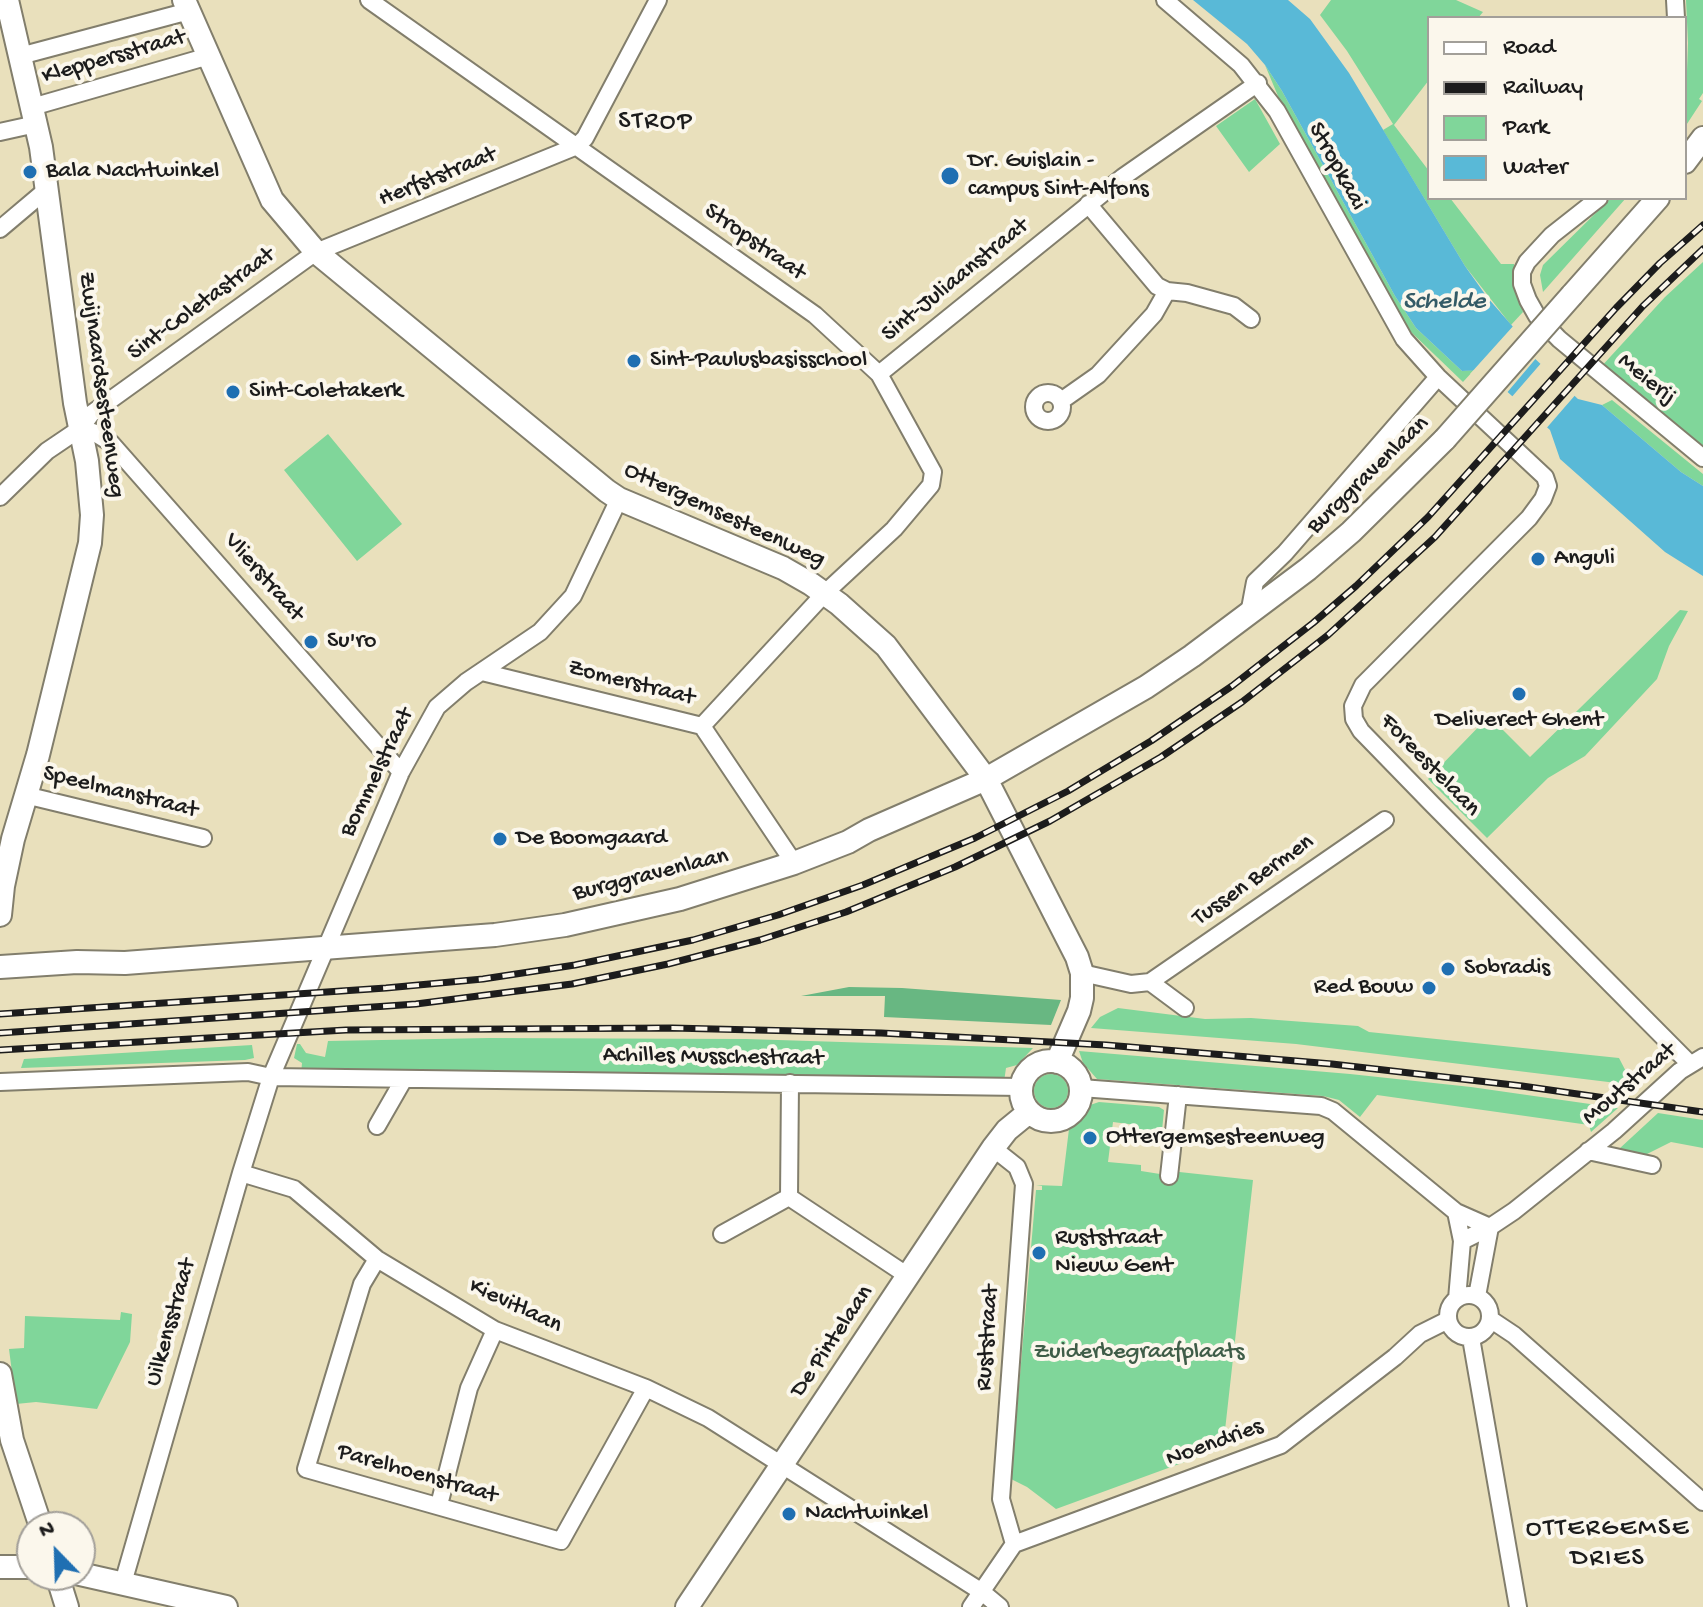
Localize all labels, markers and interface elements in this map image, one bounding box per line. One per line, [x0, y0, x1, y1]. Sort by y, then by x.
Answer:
legend [1427, 16, 1687, 200]
street label: Kleppersstraat [39, 24, 189, 92]
text: Road [1503, 34, 1555, 63]
text: Railway [1503, 74, 1583, 103]
district label: STROP [618, 107, 694, 139]
text: Park [1503, 114, 1549, 143]
street label: Stropkaai [1300, 118, 1372, 216]
street label: Herfststraat [375, 141, 501, 215]
place label: Dr. Guislain - campus Sint-Alfons [968, 148, 1149, 204]
text: Water [1503, 154, 1567, 183]
place label: Bala Nachtwinkel [46, 158, 219, 186]
marker: Bala Nachtwinkel [21, 163, 39, 181]
marker: Dr. Guislain - campus Sint-Alfons [939, 165, 961, 187]
street label: Stropstraat [698, 198, 810, 288]
street label: Sint-Juliaanstraat [877, 213, 1035, 349]
street label: Sint-Coletastraat [123, 242, 281, 368]
street label: Zwijnaardsesteenweg [70, 270, 130, 500]
water label: Schelde [1403, 287, 1485, 319]
place label: Sint-Paulusbasisschool [650, 347, 867, 375]
street label: Meierij [1611, 348, 1681, 412]
marker: Sint-Paulusbasisschool [625, 352, 643, 370]
place label: Sint-Coletakerk [249, 378, 403, 406]
marker: Sint-Coletakerk [224, 383, 242, 401]
street label: Burggravenlaan [1302, 410, 1436, 542]
street label: Ottergemsesteenweg [619, 457, 829, 575]
street label: Vlierstraat [217, 528, 309, 628]
place label: Anguli [1554, 545, 1615, 573]
marker: Anguli [1529, 550, 1547, 568]
place label: Su'ro [327, 628, 376, 656]
marker: Su'ro [302, 633, 320, 651]
street label: Zomerstraat [565, 654, 697, 714]
marker: Deliverect Ghent [1510, 685, 1528, 703]
street label: Bommelstraat [334, 704, 422, 842]
place label: Deliverect Ghent [1435, 707, 1603, 735]
street label: Foreestelaan [1373, 708, 1485, 824]
street label: Speelmanstraat [40, 760, 200, 826]
place label: De Boomgaard [516, 825, 667, 853]
street label: Tussen Bermen [1188, 829, 1320, 933]
marker: De Boomgaard [491, 830, 509, 848]
street label: Burggravenlaan [570, 843, 732, 909]
place label: Sobradis [1464, 955, 1550, 983]
marker: Sobradis [1439, 960, 1457, 978]
place label: Red Bouw [1314, 974, 1413, 1002]
marker: Red Bouw [1420, 979, 1438, 997]
street label: Moutstraat [1577, 1037, 1683, 1133]
street label: Achilles Musschestraat [603, 1042, 823, 1074]
place label: Ottergemsesteenweg [1106, 1124, 1325, 1152]
marker: Ottergemsesteenweg [1081, 1129, 1099, 1147]
place label: Ruststraat Nieuw Gent [1055, 1225, 1173, 1281]
marker: Ruststraat Nieuw Gent [1030, 1244, 1048, 1262]
street label: Uilkensstraat [140, 1256, 204, 1390]
street label: Kievitlaan [464, 1273, 566, 1341]
street label: De Pintelaan [785, 1280, 881, 1404]
street label: Ruststraat [971, 1284, 1007, 1392]
park label: Zuiderbegraafplaats [1034, 1339, 1244, 1367]
street label: Noendries [1163, 1413, 1267, 1475]
street label: Parelhoenstraat [334, 1438, 500, 1512]
place label: Nachtwinkel [805, 1500, 928, 1528]
marker: Nachtwinkel [780, 1505, 798, 1523]
north arrow [16, 1511, 96, 1591]
district label: OTTERGEMSE DRIES [1526, 1514, 1690, 1576]
text: N [36, 1516, 59, 1546]

